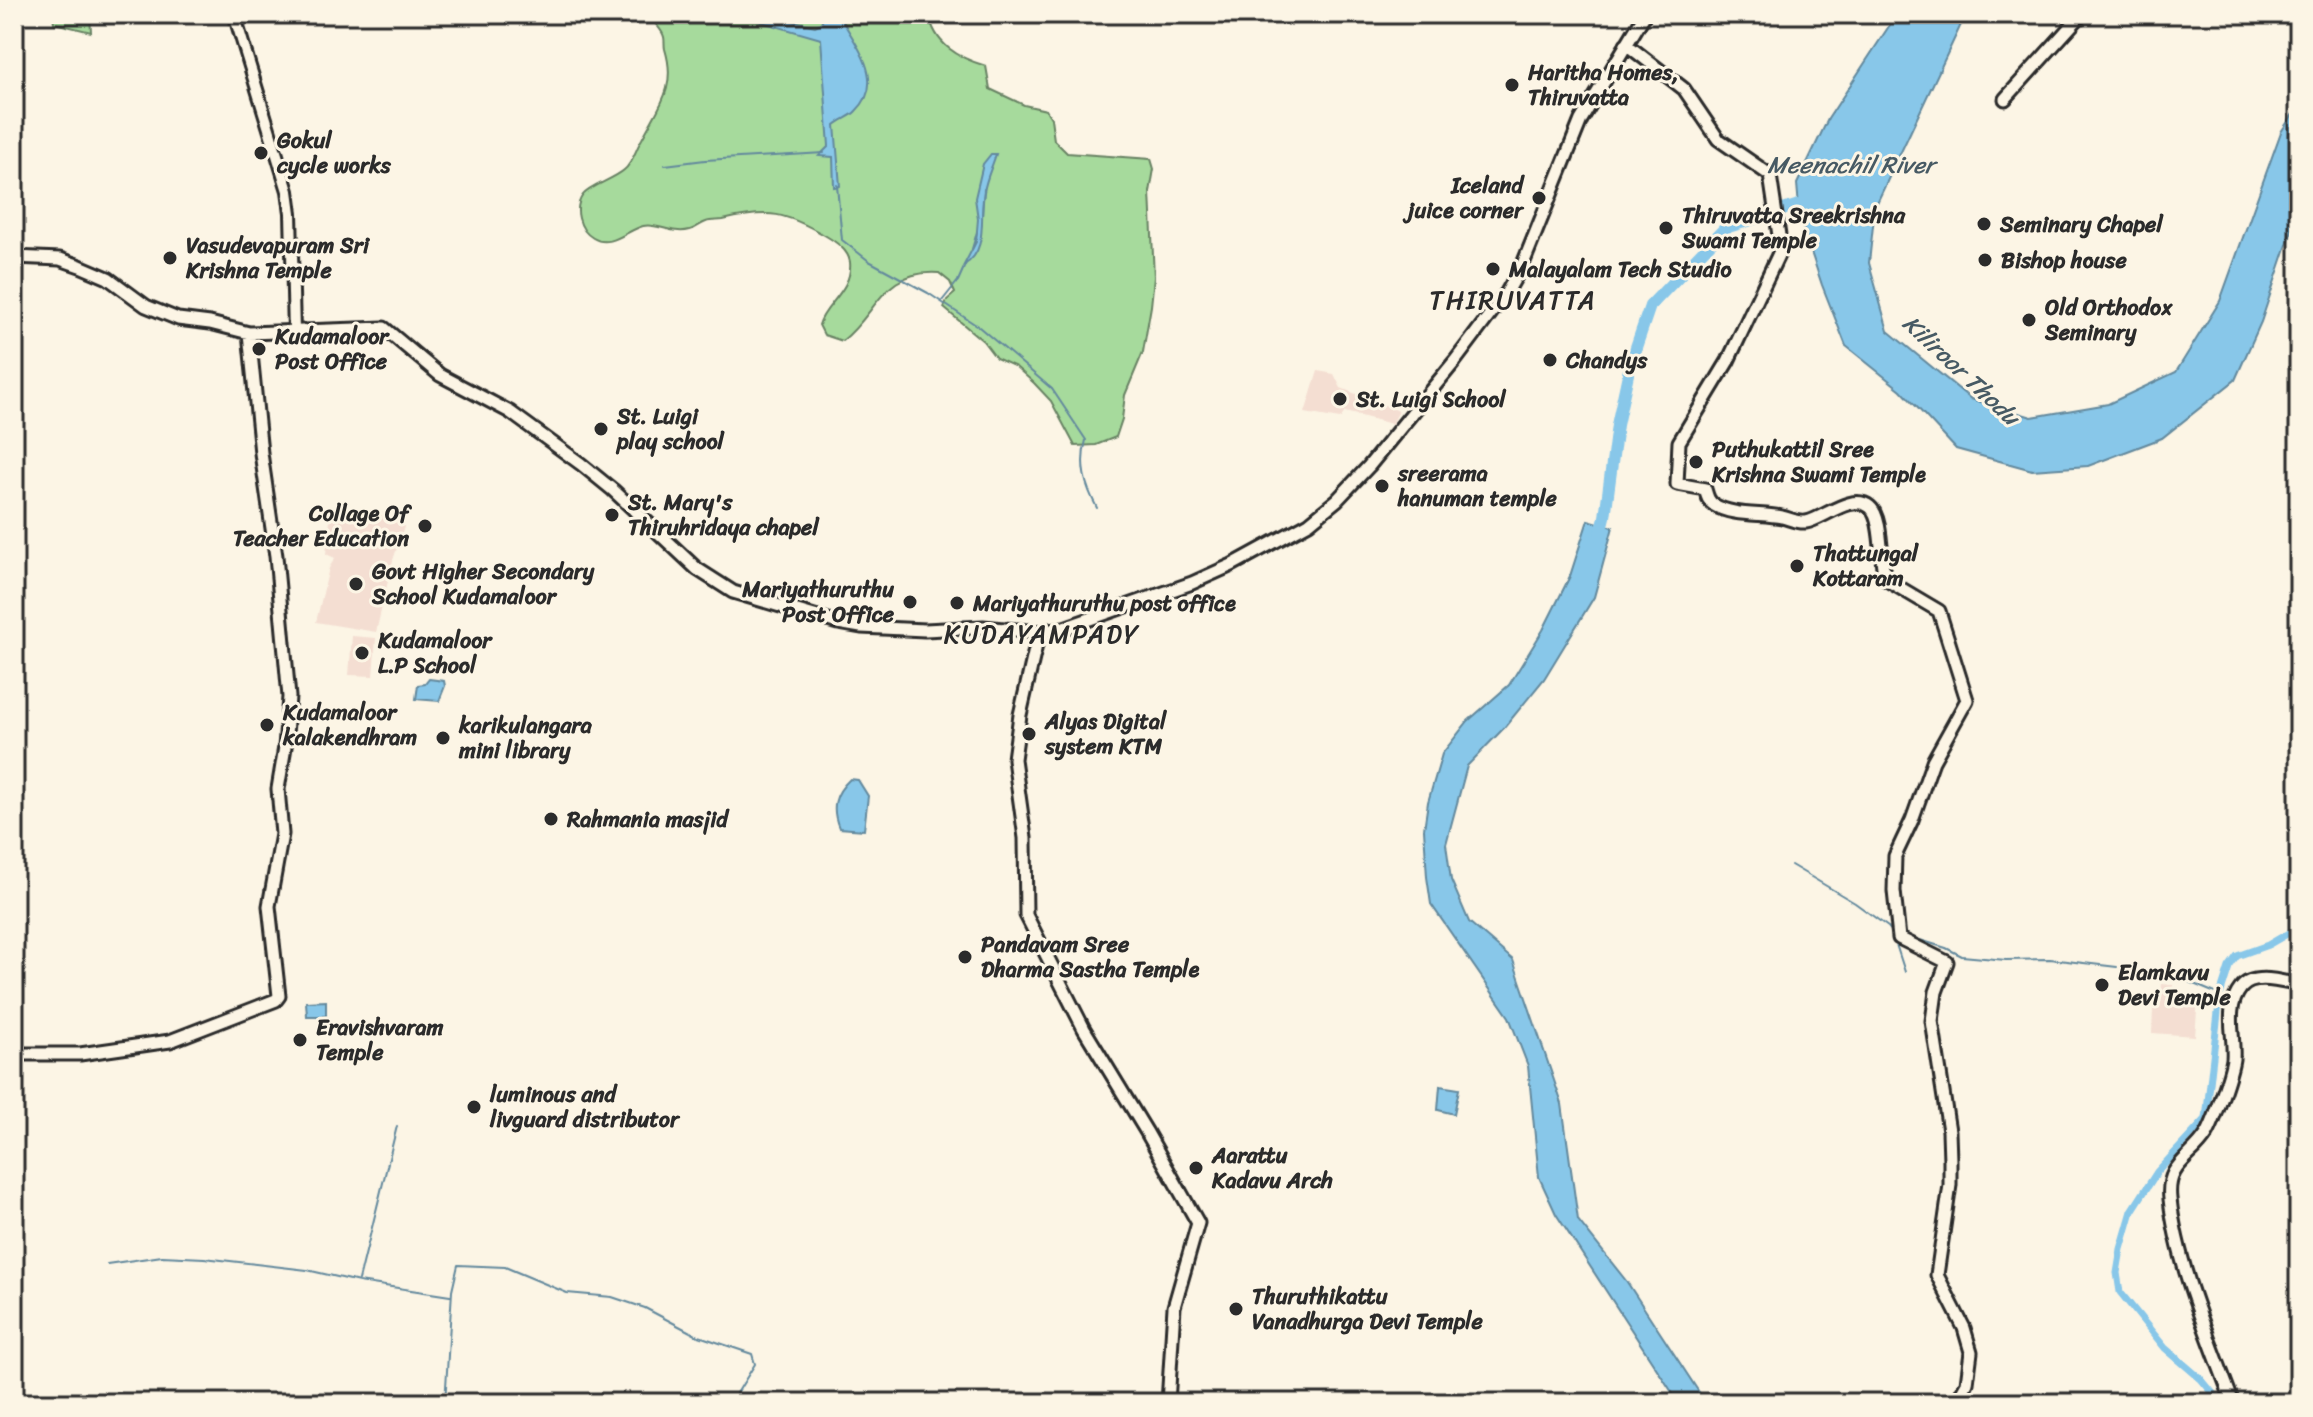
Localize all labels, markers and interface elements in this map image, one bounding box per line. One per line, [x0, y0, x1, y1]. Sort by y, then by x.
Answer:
place label: Haritha Homes, Thiruvatta [1527, 53, 1679, 117]
marker: Haritha Homes, Thiruvatta [1503, 76, 1521, 94]
place label: Gokul cycle works [276, 121, 392, 185]
marker: Gokul cycle works [252, 144, 270, 162]
water label: Meenachil River [1767, 144, 1939, 186]
place label: Iceland juice corner [1402, 166, 1525, 230]
marker: Iceland juice corner [1530, 189, 1548, 207]
place label: Thiruvatta Sreekrishna Swami Temple [1681, 196, 1906, 260]
place label: Seminary Chapel [1999, 205, 2164, 244]
marker: Seminary Chapel [1975, 215, 1993, 233]
marker: Thiruvatta Sreekrishna Swami Temple [1657, 219, 1675, 237]
place label: Vasudevapuram Sri Krishna Temple [185, 226, 371, 290]
place label: Bishop house [2001, 241, 2127, 280]
marker: Vasudevapuram Sri Krishna Temple [161, 249, 179, 267]
place label: Malayalam Tech Studio [1508, 250, 1732, 289]
marker: Bishop house [1976, 251, 1994, 269]
marker: Malayalam Tech Studio [1484, 260, 1502, 278]
district label: THIRUVATTA [1429, 277, 1597, 323]
place label: Old Orthodox Seminary [2044, 288, 2173, 352]
water label: Kiliroor Thodu [1892, 304, 2032, 438]
marker: Old Orthodox Seminary [2020, 311, 2038, 329]
place label: Kudamaloor Post Office [274, 317, 390, 381]
marker: Kudamaloor Post Office [250, 340, 268, 358]
place label: Chandys [1565, 341, 1648, 380]
marker: Chandys [1541, 351, 1559, 369]
place label: St. Luigi School [1355, 380, 1507, 419]
marker: St. Luigi School [1331, 390, 1349, 408]
place label: St. Luigi play school [615, 397, 726, 461]
marker: St. Luigi play school [592, 420, 610, 438]
place label: Puthukattil Sree Krishna Swami Temple [1711, 430, 1926, 494]
marker: Puthukattil Sree Krishna Swami Temple [1687, 453, 1705, 471]
place label: sreerama hanuman temple [1397, 454, 1557, 518]
marker: sreerama hanuman temple [1373, 477, 1391, 495]
place label: St. Mary's Thiruhridaya chapel [627, 483, 820, 547]
place label: Collage Of Teacher Education [233, 494, 412, 558]
marker: St. Mary's Thiruhridaya chapel [603, 506, 621, 524]
marker: Collage Of Teacher Education [416, 517, 434, 535]
place label: Thattungal Kottaram [1812, 534, 1920, 598]
place label: Govt Higher Secondary School Kudamaloor [371, 552, 595, 616]
marker: Thattungal Kottaram [1788, 557, 1806, 575]
place label: Mariyathuruthu Post Office [741, 570, 895, 634]
marker: Govt Higher Secondary School Kudamaloor [347, 575, 365, 593]
place label: Mariyathuruthu post office [972, 584, 1236, 623]
marker: Mariyathuruthu Post Office [901, 593, 919, 611]
marker: Mariyathuruthu post office [948, 594, 966, 612]
district label: KUDAYAMPADY [944, 611, 1140, 657]
place label: Kudamaloor L.P School [377, 621, 493, 685]
marker: Kudamaloor L.P School [353, 644, 371, 662]
place label: Kudamaloor kalakendhram [282, 693, 417, 757]
place label: Alyas Digital system KTM [1044, 702, 1167, 766]
place label: karikulangara mini library [458, 706, 593, 770]
marker: Kudamaloor kalakendhram [258, 716, 276, 734]
marker: Alyas Digital system KTM [1020, 725, 1038, 743]
marker: karikulangara mini library [434, 729, 452, 747]
place label: Rahmania masjid [566, 800, 730, 839]
marker: Rahmania masjid [542, 810, 560, 828]
place label: Pandavam Sree Dharma Sastha Temple [981, 925, 1200, 989]
marker: Pandavam Sree Dharma Sastha Temple [956, 948, 974, 966]
place label: Elamkavu Devi Temple [2118, 953, 2232, 1017]
marker: Elamkavu Devi Temple [2093, 976, 2111, 994]
place label: Eravishvaram Temple [316, 1008, 443, 1072]
marker: Eravishvaram Temple [291, 1031, 309, 1049]
place label: luminous and livguard distributor [489, 1075, 681, 1139]
marker: luminous and livguard distributor [465, 1098, 483, 1116]
place label: Aarattu Kadavu Arch [1211, 1136, 1333, 1200]
marker: Aarattu Kadavu Arch [1187, 1159, 1205, 1177]
place label: Thuruthikattu Vanadhurga Devi Temple [1252, 1277, 1484, 1341]
marker: Thuruthikattu Vanadhurga Devi Temple [1227, 1300, 1245, 1318]

